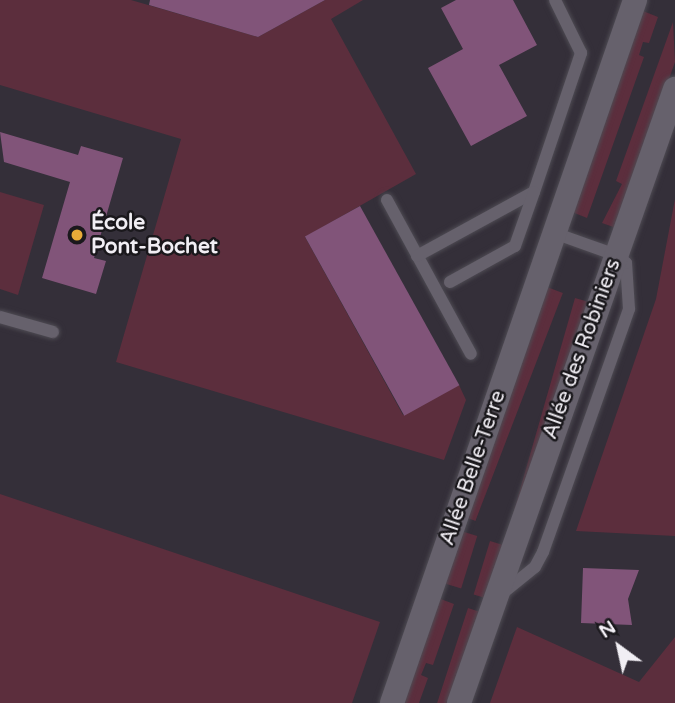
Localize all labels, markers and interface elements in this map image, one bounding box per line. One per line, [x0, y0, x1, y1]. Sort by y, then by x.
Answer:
place label: École Pont-Bochet [91, 210, 218, 260]
marker: École Pont-Bochet [69, 227, 85, 243]
street label: Allée des Robiniers [538, 255, 626, 443]
street label: Allée Belle-Terre [435, 387, 511, 549]
north arrow [584, 612, 654, 682]
text: N [595, 616, 620, 643]

